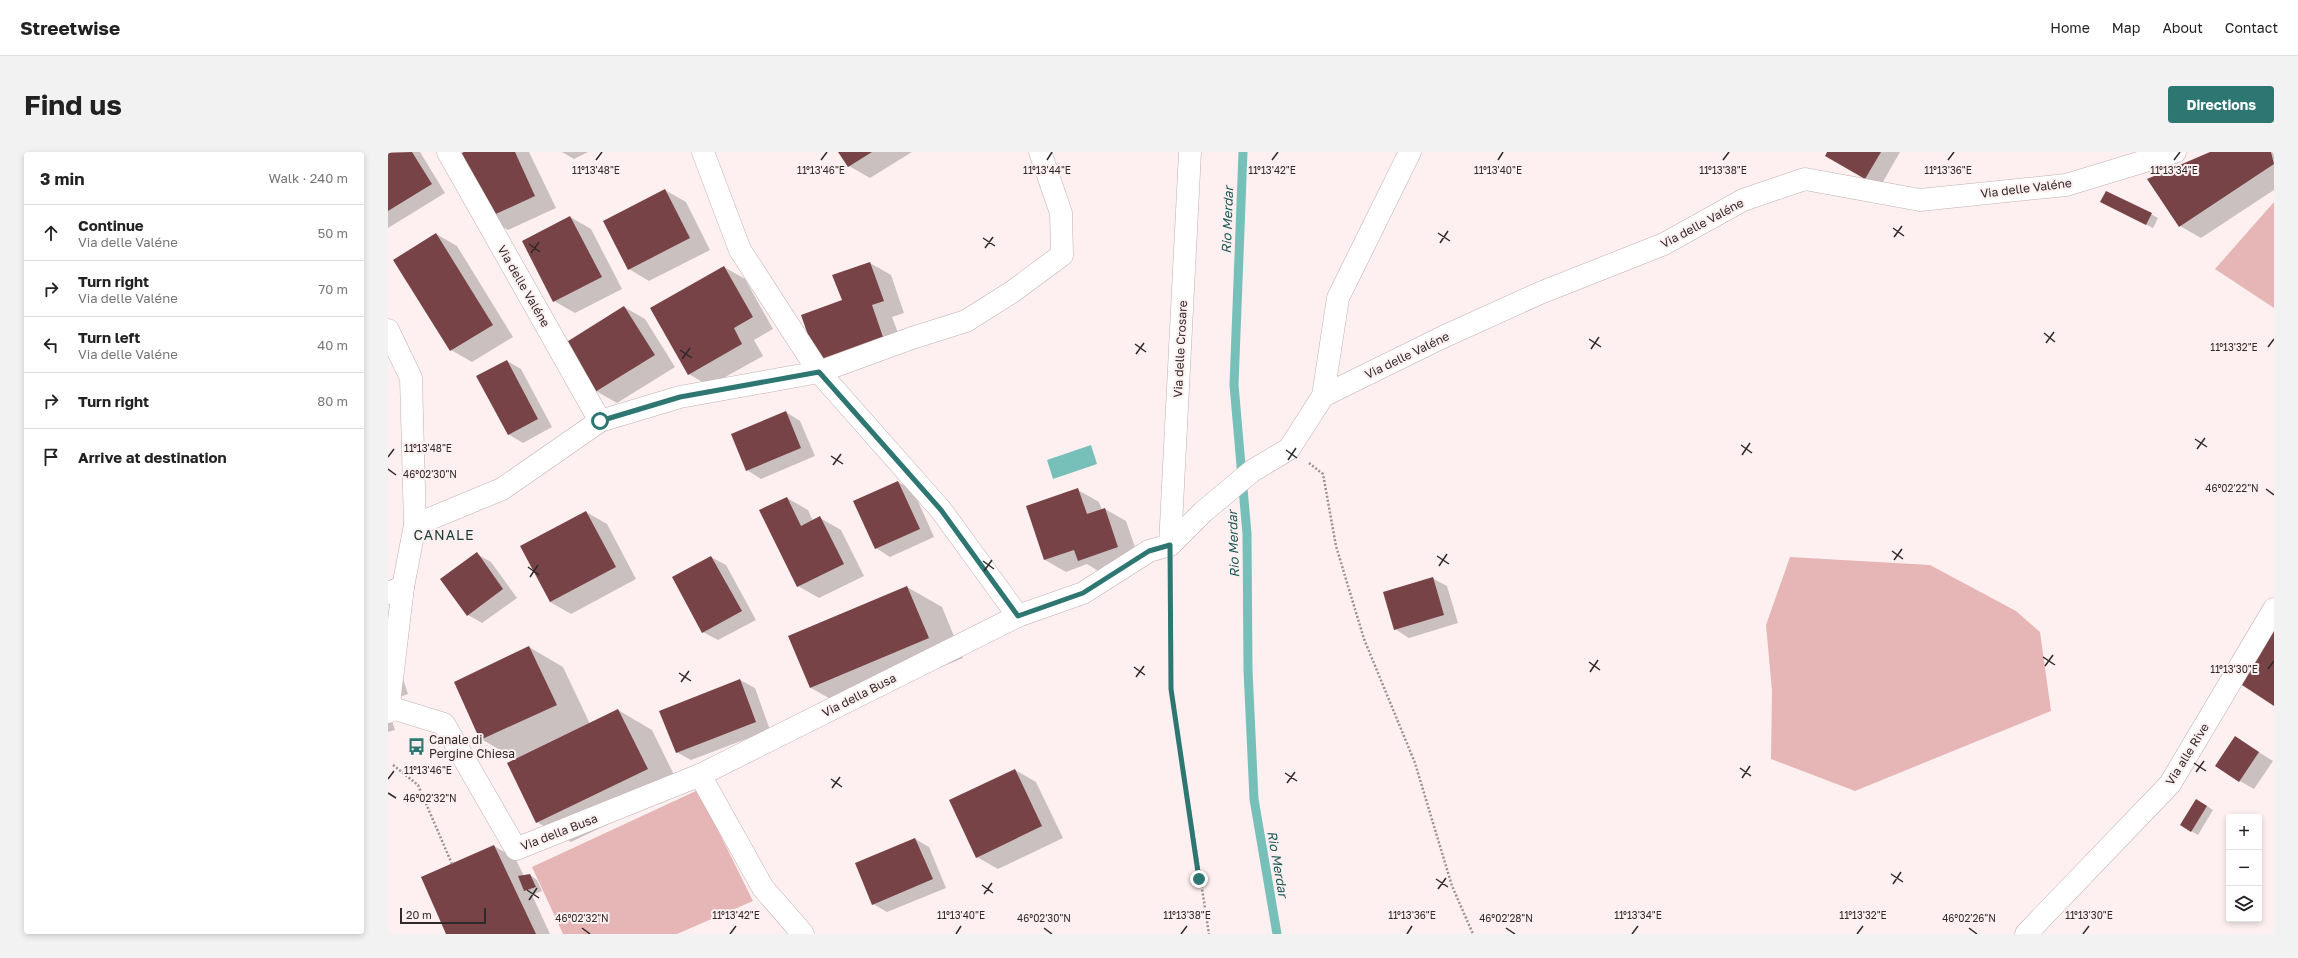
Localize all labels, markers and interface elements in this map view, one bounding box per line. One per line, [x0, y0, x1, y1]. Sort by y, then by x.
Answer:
text: Streetwise [20, 16, 120, 39]
text: Home [2050, 19, 2090, 36]
text: Map [2112, 19, 2140, 36]
text: About [2162, 19, 2203, 36]
text: Contact [2225, 19, 2278, 36]
button: Directions [2168, 86, 2274, 123]
text: Find us [24, 88, 122, 121]
text: 11°13'48"E [572, 164, 620, 176]
text: 11°13'46"E [797, 164, 845, 176]
text: 11°13'44"E [1023, 164, 1071, 176]
text: 11°13'42"E [1248, 164, 1296, 176]
text: 11°13'40"E [1474, 164, 1522, 176]
text: 11°13'38"E [1699, 164, 1747, 176]
text: 11°13'36"E [1924, 164, 1972, 176]
text: 11°13'34"E [2150, 164, 2198, 176]
text: 3 min [40, 168, 84, 189]
text: Walk · 240 m [269, 170, 348, 186]
street label: Via delle Valéne [1979, 175, 2073, 201]
water label: Rio Merdar [1218, 184, 1236, 254]
street label: Via delle Valéne [1658, 195, 1746, 251]
text: Continue [78, 216, 144, 234]
icon: ahead [40, 222, 62, 244]
text: 50 m [318, 225, 348, 241]
text: Via delle Valéne [78, 234, 178, 250]
street label: Via delle Valéne [494, 242, 554, 330]
text: Turn right [78, 272, 149, 290]
icon: right [40, 278, 62, 300]
text: 70 m [318, 281, 348, 297]
text: Via delle Valéne [78, 290, 178, 306]
street label: Via delle Crosare [1170, 300, 1190, 398]
text: Turn left [78, 328, 140, 346]
street label: Via delle Valéne [1362, 328, 1452, 382]
icon: left [40, 334, 62, 356]
text: 40 m [317, 337, 348, 353]
text: 11°13'32"E [2210, 341, 2258, 353]
text: Via delle Valéne [78, 346, 178, 362]
icon: right [40, 390, 62, 412]
text: Turn right [78, 392, 149, 410]
text: 80 m [317, 393, 348, 409]
route start [591, 412, 609, 430]
text: 11°13'48"E [404, 442, 452, 454]
icon: arrive [40, 446, 62, 468]
text: Arrive at destination [78, 448, 227, 466]
text: 46°02'30"N [403, 468, 457, 480]
text: 46°02'22"N [2205, 482, 2259, 494]
water label: Rio Merdar [1224, 508, 1242, 578]
district label: CANALE [413, 526, 475, 543]
text: 11°13'30"E [2210, 663, 2258, 675]
street label: Via della Busa [819, 670, 899, 720]
street label: Via alle Rive [2162, 720, 2212, 788]
place label: Canale di Pergine Chiesa [429, 732, 515, 761]
bus stop icon: Canale di Pergine Chiesa [406, 736, 426, 756]
text: 11°13'46"E [404, 764, 452, 776]
text: 46°02'32"N [403, 792, 457, 804]
street label: Via della Busa [518, 810, 600, 854]
map controls [2226, 814, 2262, 922]
button: + [2226, 814, 2262, 850]
water label: Rio Merdar [1264, 829, 1292, 900]
button: − [2226, 850, 2262, 886]
route end [1190, 870, 1208, 888]
button: layers [2226, 886, 2262, 922]
scale bar [400, 906, 486, 925]
text: 20 m [406, 908, 432, 921]
text: 11°13'42"E [712, 909, 760, 921]
text: 11°13'40"E [937, 909, 985, 921]
text: 11°13'38"E [1163, 909, 1211, 921]
text: 11°13'36"E [1388, 909, 1436, 921]
text: 11°13'34"E [1614, 909, 1662, 921]
text: 11°13'32"E [1839, 909, 1887, 921]
text: 11°13'30"E [2065, 909, 2113, 921]
text: 46°02'32"N [555, 912, 609, 924]
text: 46°02'30"N [1017, 912, 1071, 924]
text: 46°02'28"N [1479, 912, 1533, 924]
text: 46°02'26"N [1942, 912, 1996, 924]

